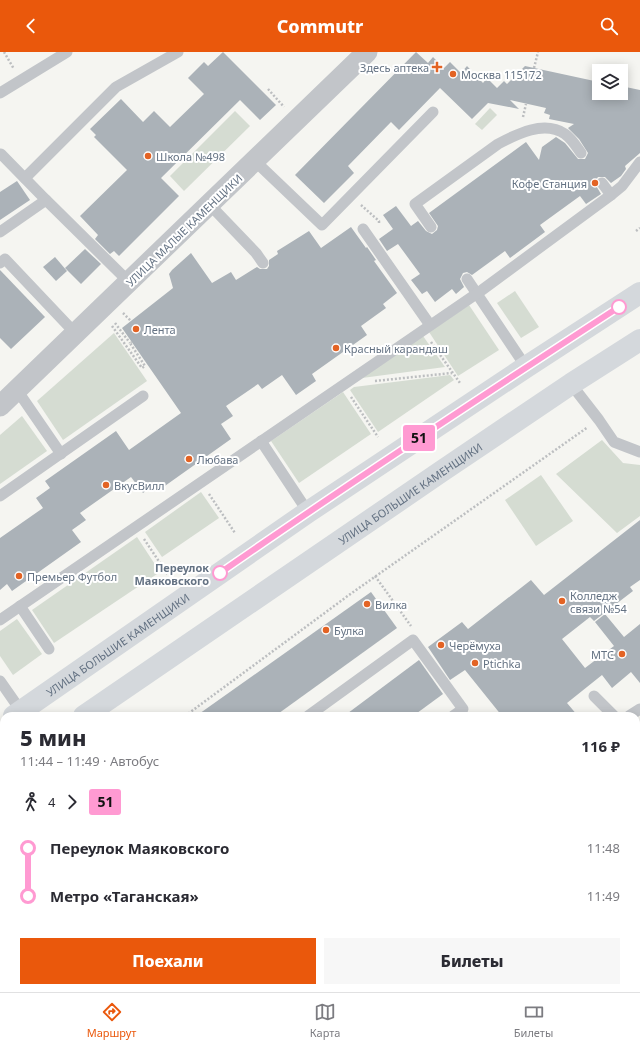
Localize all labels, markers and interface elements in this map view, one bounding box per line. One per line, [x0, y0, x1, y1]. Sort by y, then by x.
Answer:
text: Commutr [277, 14, 363, 38]
icon: back [20, 15, 42, 37]
icon: search [598, 15, 620, 37]
place label: Здесь аптека [360, 60, 429, 75]
marker: Здесь аптека [432, 62, 442, 72]
map controls [592, 64, 628, 100]
button: layers [592, 64, 628, 100]
place label: Москва 115172 [461, 67, 542, 82]
marker: Москва 115172 [448, 69, 458, 79]
place label: Школа №498 [156, 149, 225, 164]
marker: Школа №498 [143, 151, 153, 161]
street label: УЛИЦА МАЛЫЕ КАМЕНЩИКИ [123, 171, 245, 289]
place label: Кофе Станция [512, 176, 587, 191]
marker: Кофе Станция [590, 178, 600, 188]
unlabelled marker [611, 299, 627, 315]
place label: Лента [144, 322, 176, 337]
marker: Лента [131, 324, 141, 334]
place label: Красный карандаш [344, 341, 448, 356]
marker: Красный карандаш [331, 343, 341, 353]
line badge: 51 [401, 425, 437, 451]
text: 51 [411, 428, 427, 447]
street label: УЛИЦА БОЛЬШИЕ КАМЕНЩИКИ [335, 439, 485, 547]
place label: Любава [197, 452, 238, 467]
marker: Любава [184, 454, 194, 464]
place label: ВкусВилл [114, 478, 165, 493]
marker: ВкусВилл [101, 480, 111, 490]
place label: Переулок Маяковского [134, 560, 209, 588]
marker: Переулок Маяковского [212, 565, 228, 581]
place label: Премьер Футбол [27, 569, 117, 584]
marker: Премьер Футбол [14, 571, 24, 581]
place label: Колледж связи №54 [570, 588, 628, 616]
street label: УЛИЦА БОЛЬШИЕ КАМЕНЩИКИ [43, 589, 192, 699]
marker: Колледж связи №54 [557, 596, 567, 606]
place label: Вилка [375, 597, 407, 612]
marker: Вилка [362, 599, 372, 609]
place label: Булка [334, 623, 364, 638]
marker: Булка [321, 625, 331, 635]
place label: Черёмуха [449, 638, 501, 653]
marker: Черёмуха [436, 640, 446, 650]
place label: МТС [591, 647, 614, 662]
marker: МТС [617, 649, 627, 659]
place label: Ptichka [483, 656, 521, 671]
marker: Ptichka [470, 658, 480, 668]
text: 5 мин [20, 722, 86, 752]
text: 116 ₽ [581, 736, 620, 756]
text: 11:44 – 11:49 · Автобус [20, 752, 159, 770]
icon: walk [20, 791, 42, 813]
icon: forward [61, 791, 83, 813]
text: 51 [97, 792, 113, 811]
text: 4 [48, 793, 55, 811]
text: Переулок Маяковского [50, 838, 229, 858]
text: 11:48 [587, 839, 620, 857]
text: Метро «Таганская» [50, 886, 199, 906]
text: 11:49 [587, 887, 620, 905]
button: Поехали [20, 938, 316, 984]
button: Билеты [324, 938, 620, 984]
tab: Маршрут [87, 1001, 136, 1040]
tab: Карта [310, 1001, 340, 1040]
tab: Билеты [514, 1001, 553, 1040]

